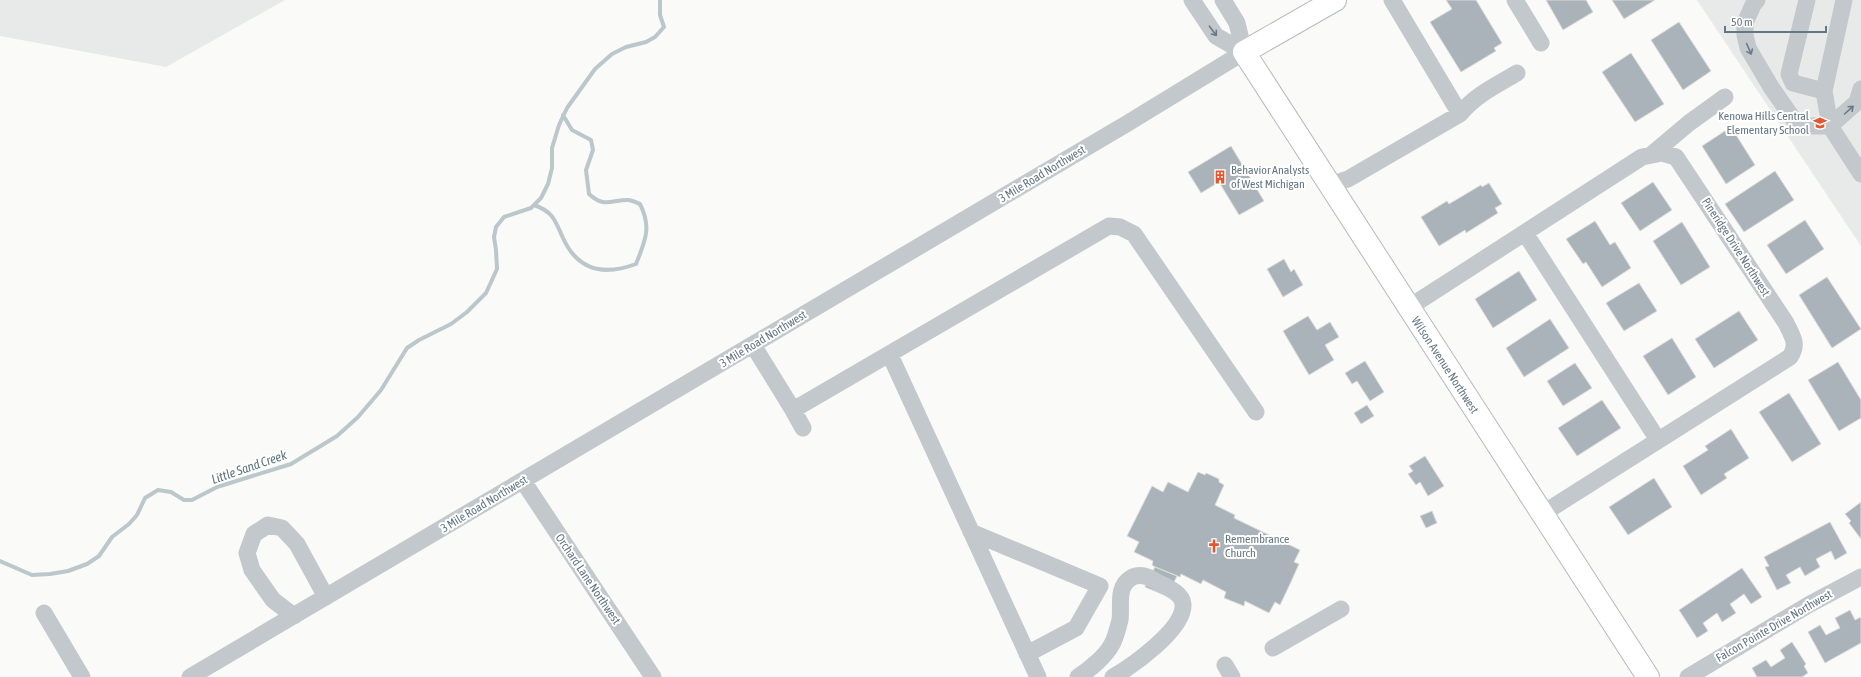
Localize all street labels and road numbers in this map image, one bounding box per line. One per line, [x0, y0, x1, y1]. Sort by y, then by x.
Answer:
street label: 3 Mile Road Northwest [996, 142, 1088, 205]
street label: Pineridge Drive Northwest [1699, 195, 1773, 299]
street label: 3 Mile Road Northwest [717, 307, 809, 370]
street label: Wilson Avenue Northwest [1409, 314, 1482, 416]
street label: 3 Mile Road Northwest [438, 472, 530, 535]
street label: Orchard Lane Northwest [553, 531, 624, 627]
street label: Falcon Pointe Drive Northwest [1713, 587, 1835, 665]

